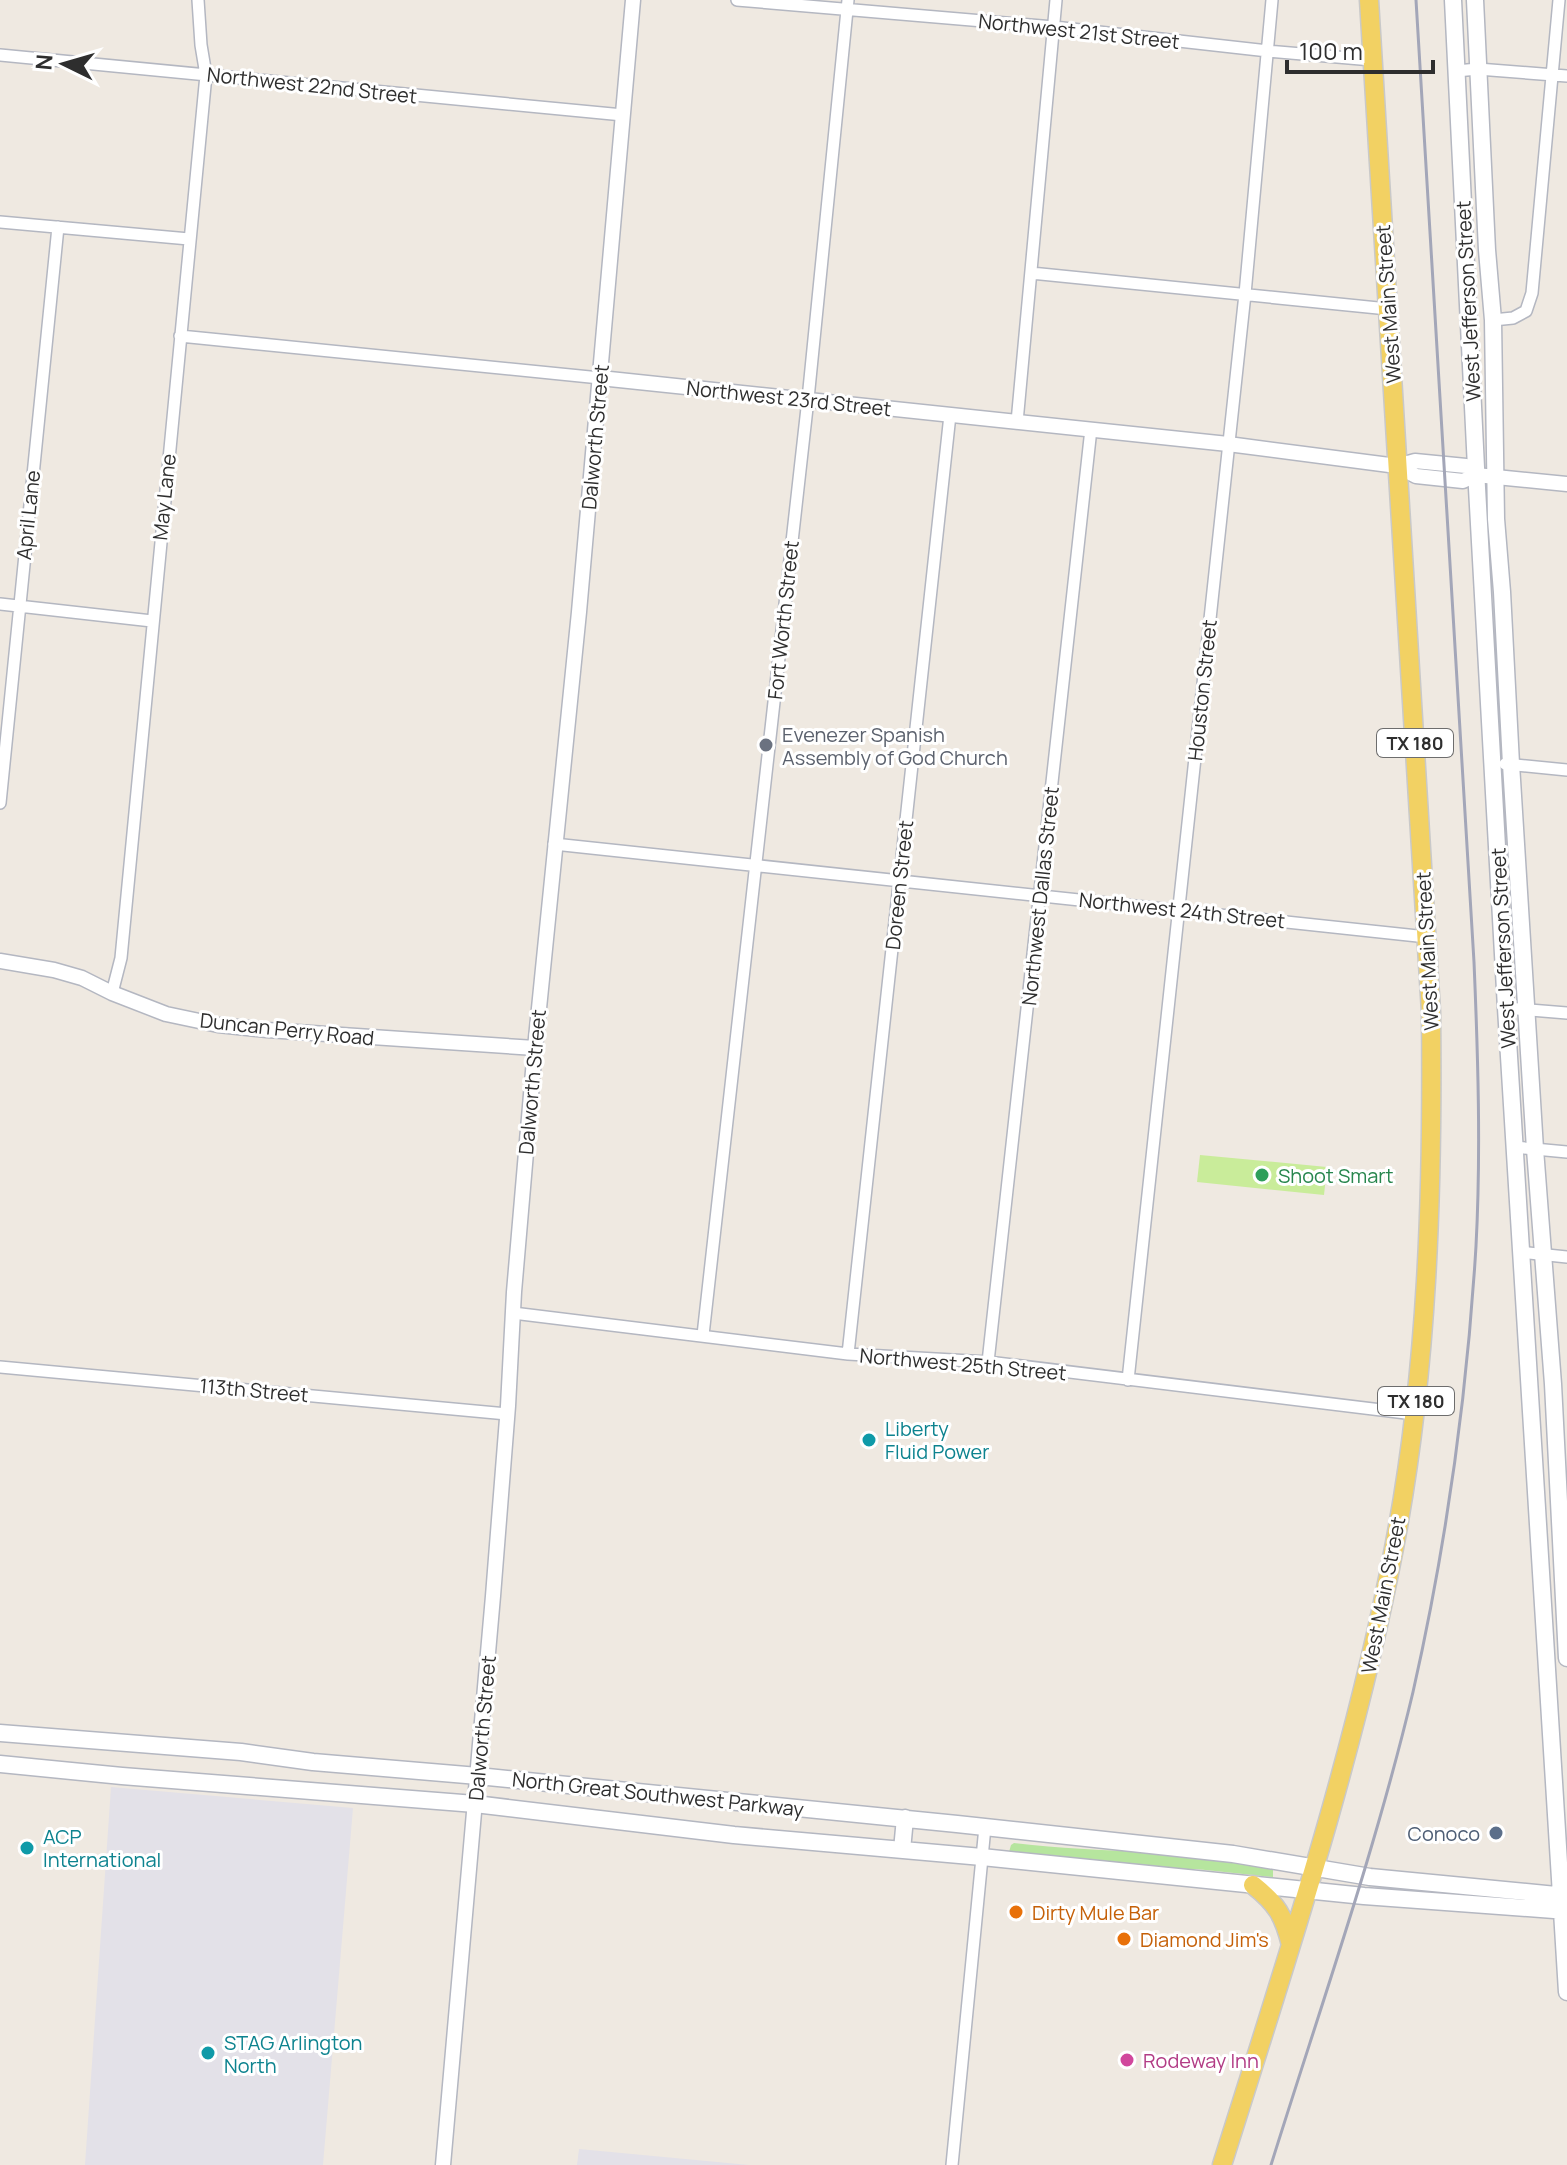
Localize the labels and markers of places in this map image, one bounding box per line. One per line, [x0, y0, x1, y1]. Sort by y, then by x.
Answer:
place label: Evenezer Spanish Assembly of God Church [782, 721, 1008, 771]
marker: Evenezer Spanish Assembly of God Church [757, 736, 775, 754]
place label: Shoot Smart [1278, 1162, 1394, 1189]
marker: Shoot Smart [1253, 1166, 1271, 1184]
place label: Liberty Fluid Power [885, 1415, 989, 1465]
marker: Liberty Fluid Power [860, 1431, 878, 1449]
place label: Conoco [1408, 1820, 1480, 1847]
place label: ACP International [43, 1823, 161, 1873]
marker: Conoco [1487, 1824, 1505, 1842]
marker: ACP International [18, 1839, 36, 1857]
place label: Dirty Mule Bar [1032, 1899, 1159, 1926]
marker: Dirty Mule Bar [1007, 1903, 1025, 1921]
place label: Diamond Jim's [1140, 1926, 1269, 1953]
marker: Diamond Jim's [1115, 1930, 1133, 1948]
place label: STAG Arlington North [224, 2029, 363, 2079]
marker: STAG Arlington North [199, 2044, 217, 2062]
place label: Rodeway Inn [1143, 2047, 1259, 2074]
marker: Rodeway Inn [1118, 2051, 1136, 2069]

